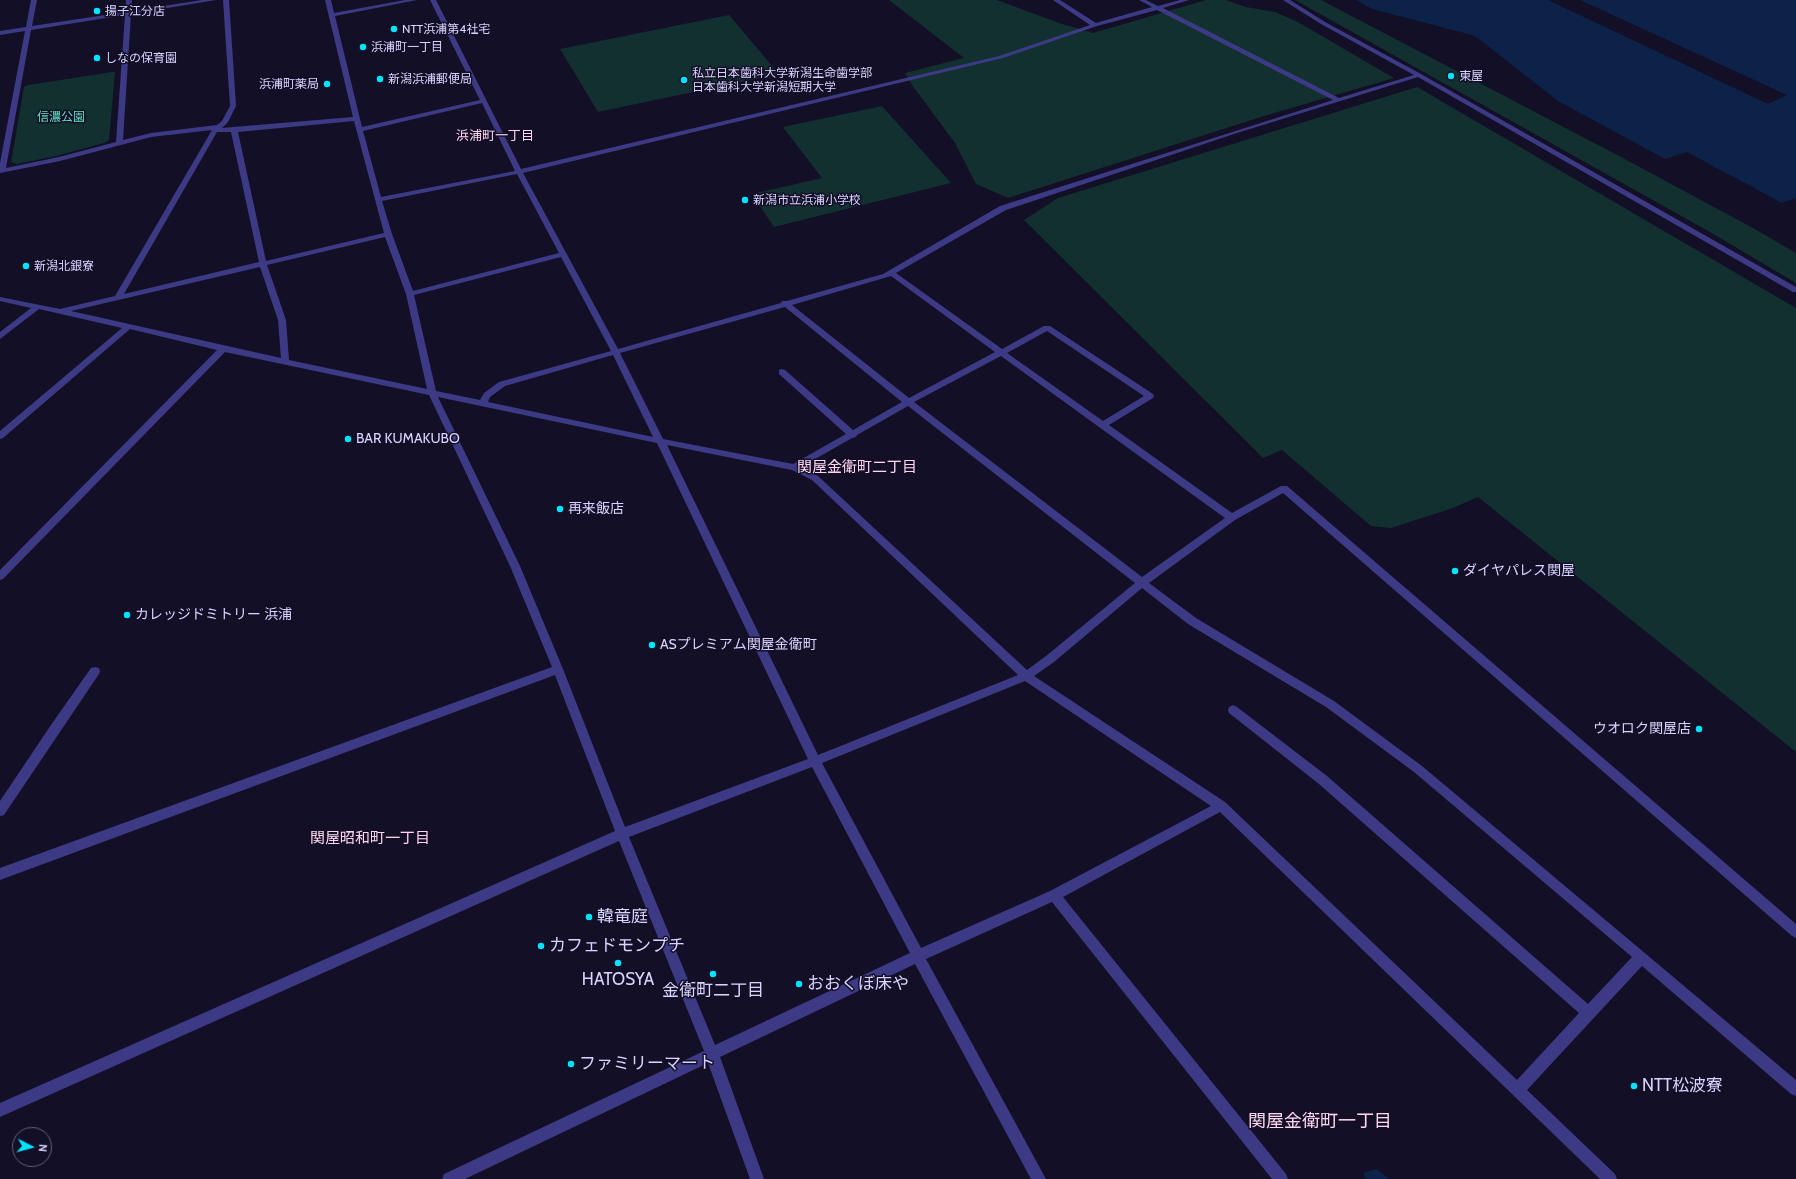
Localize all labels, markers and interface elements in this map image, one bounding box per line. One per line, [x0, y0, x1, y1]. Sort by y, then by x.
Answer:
place label: 揚子江分店 [105, 4, 165, 18]
marker: 揚子江分店 [92, 6, 102, 16]
place label: NTT浜浦第4社宅 [402, 22, 490, 36]
marker: NTT浜浦第4社宅 [389, 24, 399, 34]
place label: 浜浦町一丁目 [371, 40, 443, 54]
marker: 浜浦町一丁目 [358, 42, 368, 52]
place label: しなの保育園 [105, 51, 177, 65]
marker: しなの保育園 [92, 53, 102, 63]
place label: 私立日本歯科大学新潟生命歯学部 日本歯科大学新潟短期大学 [692, 66, 872, 94]
place label: 東屋 [1459, 69, 1483, 83]
marker: 東屋 [1446, 71, 1456, 81]
place label: 新潟浜浦郵便局 [388, 72, 472, 86]
marker: 新潟浜浦郵便局 [375, 74, 385, 84]
marker: 私立日本歯科大学新潟生命歯学部 日本歯科大学新潟短期大学 [679, 75, 689, 85]
place label: 浜浦町薬局 [259, 77, 319, 91]
marker: 浜浦町薬局 [322, 79, 332, 89]
park label: 信濃公園 [37, 110, 85, 124]
district label: 浜浦町一丁目 [456, 128, 534, 144]
place label: 新潟市立浜浦小学校 [753, 193, 861, 207]
marker: 新潟市立浜浦小学校 [740, 195, 750, 205]
place label: 新潟北銀寮 [34, 259, 94, 273]
marker: 新潟北銀寮 [21, 261, 31, 271]
place label: BAR KUMAKUBO [356, 431, 460, 447]
marker: BAR KUMAKUBO [343, 434, 353, 444]
district label: 関屋金衛町二丁目 [797, 459, 917, 477]
place label: 再来飯店 [568, 501, 624, 517]
marker: 再来飯店 [555, 504, 565, 514]
place label: ダイヤパレス関屋 [1463, 563, 1575, 579]
marker: ダイヤパレス関屋 [1450, 566, 1460, 576]
place label: カレッジドミトリー 浜浦 [135, 607, 292, 623]
marker: カレッジドミトリー 浜浦 [122, 610, 132, 620]
place label: ASプレミアム関屋金衛町 [660, 637, 817, 653]
marker: ASプレミアム関屋金衛町 [647, 640, 657, 650]
place label: ウオロク関屋店 [1593, 721, 1691, 737]
marker: ウオロク関屋店 [1694, 724, 1704, 734]
district label: 関屋昭和町一丁目 [310, 830, 430, 848]
place label: 韓竜庭 [597, 907, 648, 927]
marker: 韓竜庭 [584, 912, 594, 922]
place label: カフェドモンプチ [549, 936, 685, 956]
marker: カフェドモンプチ [536, 941, 546, 951]
marker: HATOSYA [613, 958, 623, 968]
marker: 金衛町二丁目 [708, 969, 718, 979]
place label: HATOSYA [582, 970, 654, 990]
place label: おおくぼ床や [807, 974, 909, 994]
marker: おおくぼ床や [794, 979, 804, 989]
place label: 金衛町二丁目 [662, 981, 764, 1001]
place label: ファミリーマート [579, 1054, 715, 1074]
marker: ファミリーマート [566, 1059, 576, 1069]
place label: NTT松波寮 [1642, 1076, 1723, 1096]
marker: NTT松波寮 [1629, 1081, 1639, 1091]
district label: 関屋金衛町一丁目 [1248, 1111, 1392, 1133]
north arrow [12, 1127, 52, 1167]
text: N [36, 1144, 50, 1153]

